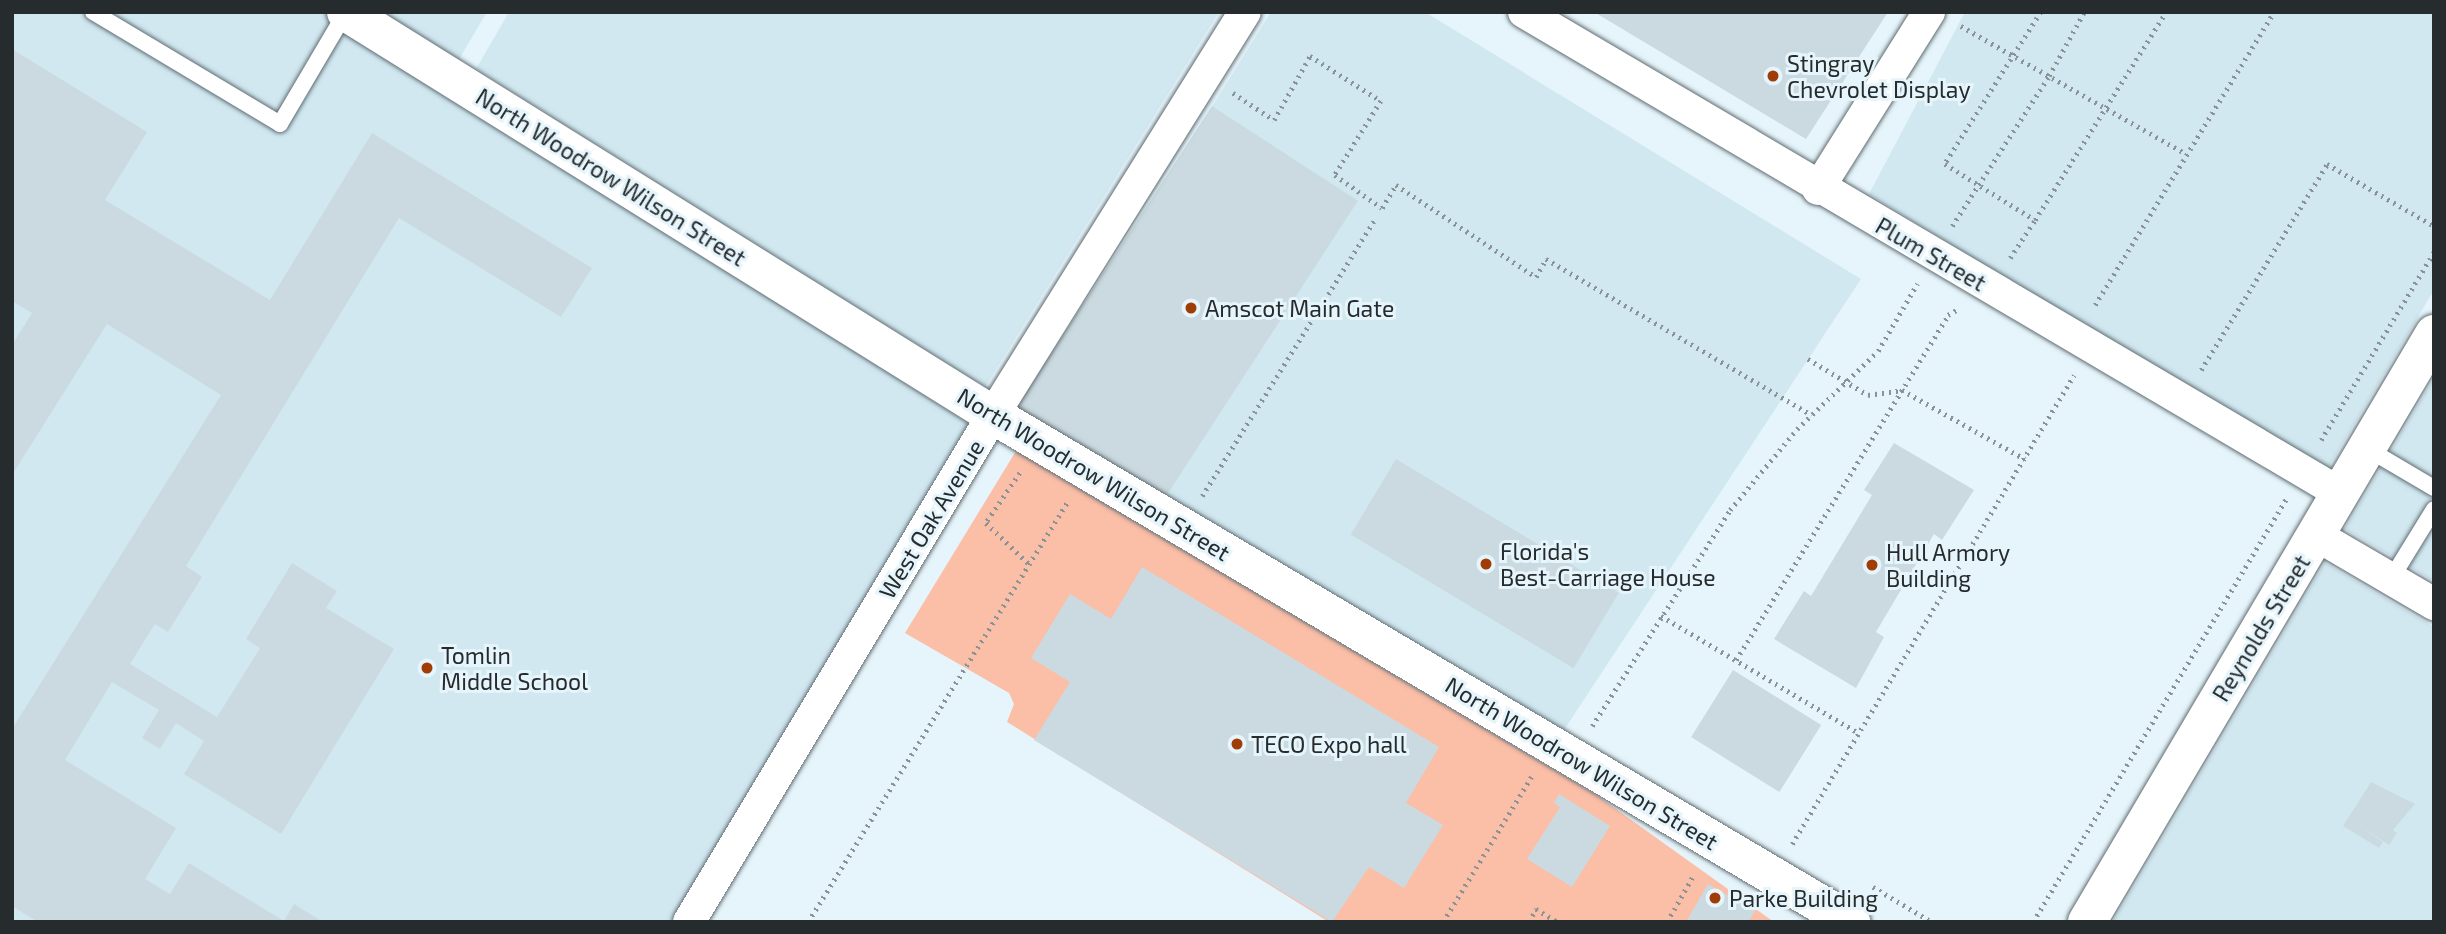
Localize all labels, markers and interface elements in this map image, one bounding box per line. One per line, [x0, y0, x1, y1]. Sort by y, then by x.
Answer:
place label: Stingray Chevrolet Display [1787, 49, 1971, 103]
marker: Stingray Chevrolet Display [1765, 68, 1781, 84]
street label: North Woodrow Wilson Street [471, 82, 751, 272]
street label: Plum Street [1871, 211, 1991, 297]
place label: Amscot Main Gate [1205, 294, 1394, 322]
marker: Amscot Main Gate [1183, 300, 1199, 316]
street label: North Woodrow Wilson Street [952, 381, 1236, 567]
street label: West Oak Avenue [873, 434, 989, 604]
place label: Florida's Best-Carriage House [1500, 537, 1716, 591]
place label: Hull Armory Building [1886, 538, 2011, 592]
street label: Reynolds Street [2206, 550, 2316, 706]
marker: Florida's Best-Carriage House [1478, 556, 1494, 572]
marker: Hull Armory Building [1864, 557, 1880, 573]
place label: Tomlin Middle School [441, 641, 588, 695]
marker: Tomlin Middle School [419, 660, 435, 676]
street label: North Woodrow Wilson Street [1440, 670, 1724, 856]
place label: TECO Expo hall [1251, 730, 1407, 758]
marker: TECO Expo hall [1229, 736, 1245, 752]
place label: Parke Building [1729, 884, 1878, 912]
marker: Parke Building [1707, 890, 1723, 906]

